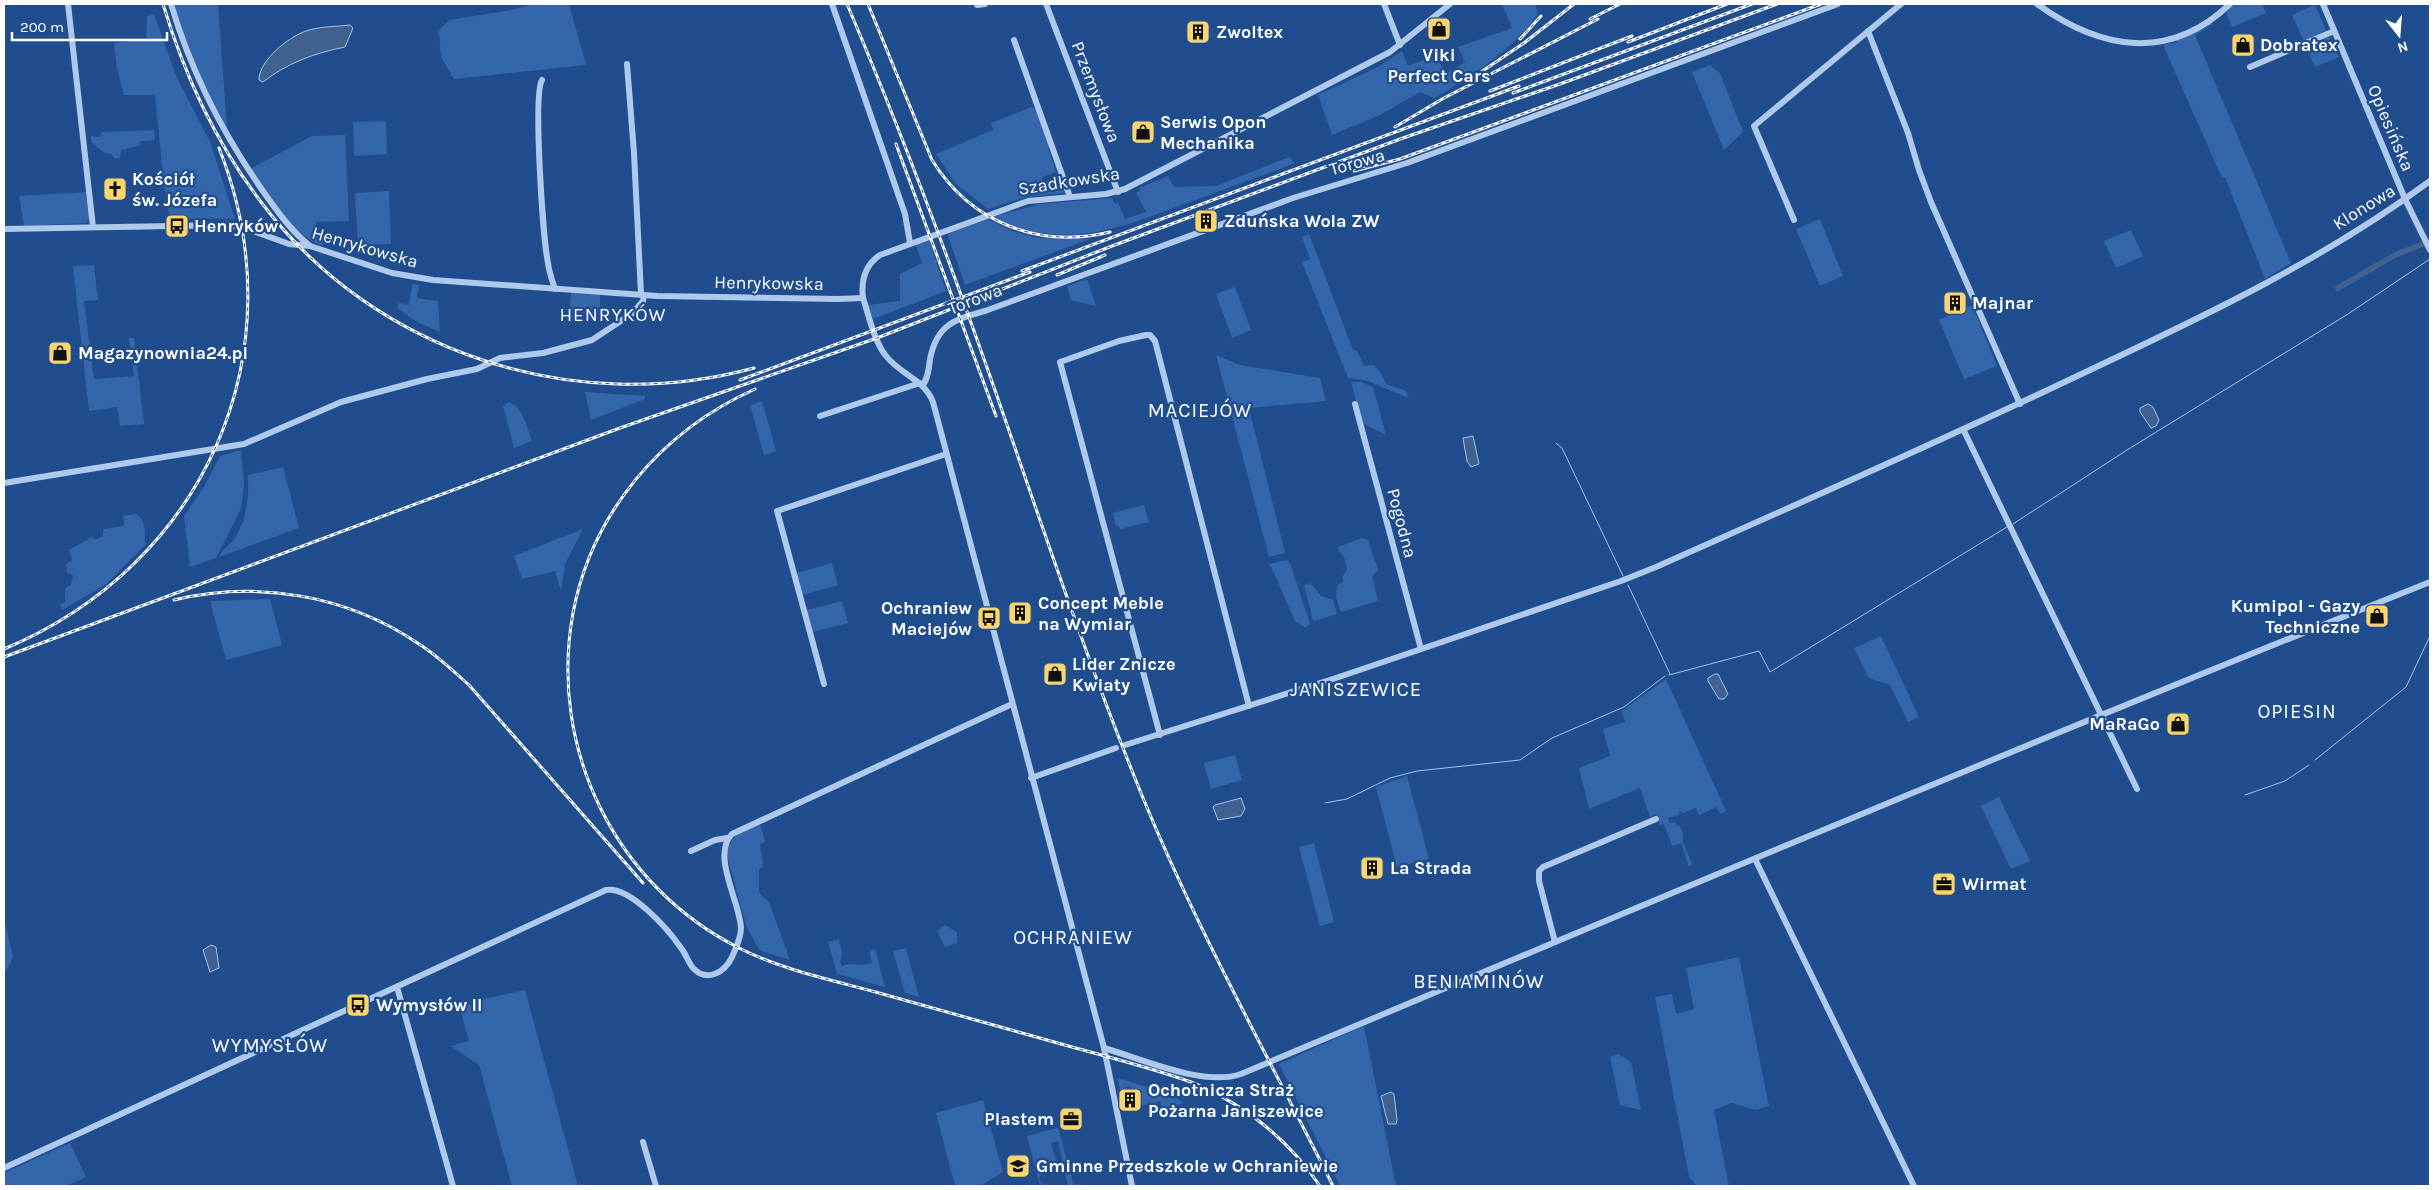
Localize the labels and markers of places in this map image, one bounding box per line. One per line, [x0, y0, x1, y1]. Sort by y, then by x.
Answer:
shop icon: Viki Perfect Cars [1426, 16, 1452, 42]
building icon: Zwoltex [1185, 19, 1211, 45]
place label: Zwoltex [1216, 21, 1283, 43]
shop icon: Dobratex [2230, 32, 2256, 58]
place label: Dobratex [2260, 34, 2338, 56]
place label: Viki Perfect Cars [1388, 44, 1490, 87]
place label: Serwis Opon Mechanika [1160, 111, 1266, 154]
shop icon: Serwis Opon Mechanika [1130, 119, 1156, 145]
place label: Kościół św. Józefa [132, 168, 217, 211]
church icon: Kościół św. Józefa [102, 176, 128, 202]
building icon: Zduńska Wola ZW [1193, 208, 1219, 234]
place label: Zduńska Wola ZW [1224, 210, 1380, 232]
bus stop icon: Henryków [164, 213, 190, 239]
place label: Henryków [194, 215, 278, 237]
building icon: Majnar [1942, 290, 1968, 316]
place label: Majnar [1972, 292, 2033, 314]
shop icon: Magazynownia24.pl [47, 340, 73, 366]
place label: Magazynownia24.pl [78, 342, 248, 364]
place label: Concept Meble na Wymiar [1038, 592, 1164, 635]
place label: Kumipol - Gazy Techniczne [2231, 595, 2360, 638]
place label: Ochraniew Maciejów [881, 597, 972, 640]
building icon: Concept Meble na Wymiar [1007, 600, 1033, 626]
shop icon: Kumipol - Gazy Techniczne [2364, 603, 2390, 629]
bus stop icon: Ochraniew Maciejów [976, 605, 1002, 631]
place label: Lider Znicze Kwiaty [1072, 653, 1175, 696]
shop icon: Lider Znicze Kwiaty [1042, 661, 1068, 687]
shop icon: MaRaGo [2165, 711, 2191, 737]
place label: MaRaGo [2089, 713, 2160, 735]
building icon: La Strada [1359, 855, 1385, 881]
place label: La Strada [1390, 857, 1472, 879]
office icon: Wirmat [1931, 871, 1957, 897]
place label: Wirmat [1962, 873, 2027, 895]
bus stop icon: Wymysłów II [345, 992, 371, 1018]
place label: Wymysłów II [376, 994, 483, 1016]
place label: Ochotnicza Straż Pożarna Janiszewice [1148, 1079, 1324, 1122]
building icon: Ochotnicza Straż Pożarna Janiszewice [1117, 1087, 1143, 1113]
office icon: Plastem [1058, 1106, 1084, 1132]
place label: Plastem [984, 1108, 1054, 1130]
school or university icon: Gminne Przedszkole w Ochraniewie [1005, 1153, 1031, 1179]
place label: Gminne Przedszkole w Ochraniewie [1036, 1155, 1338, 1177]

